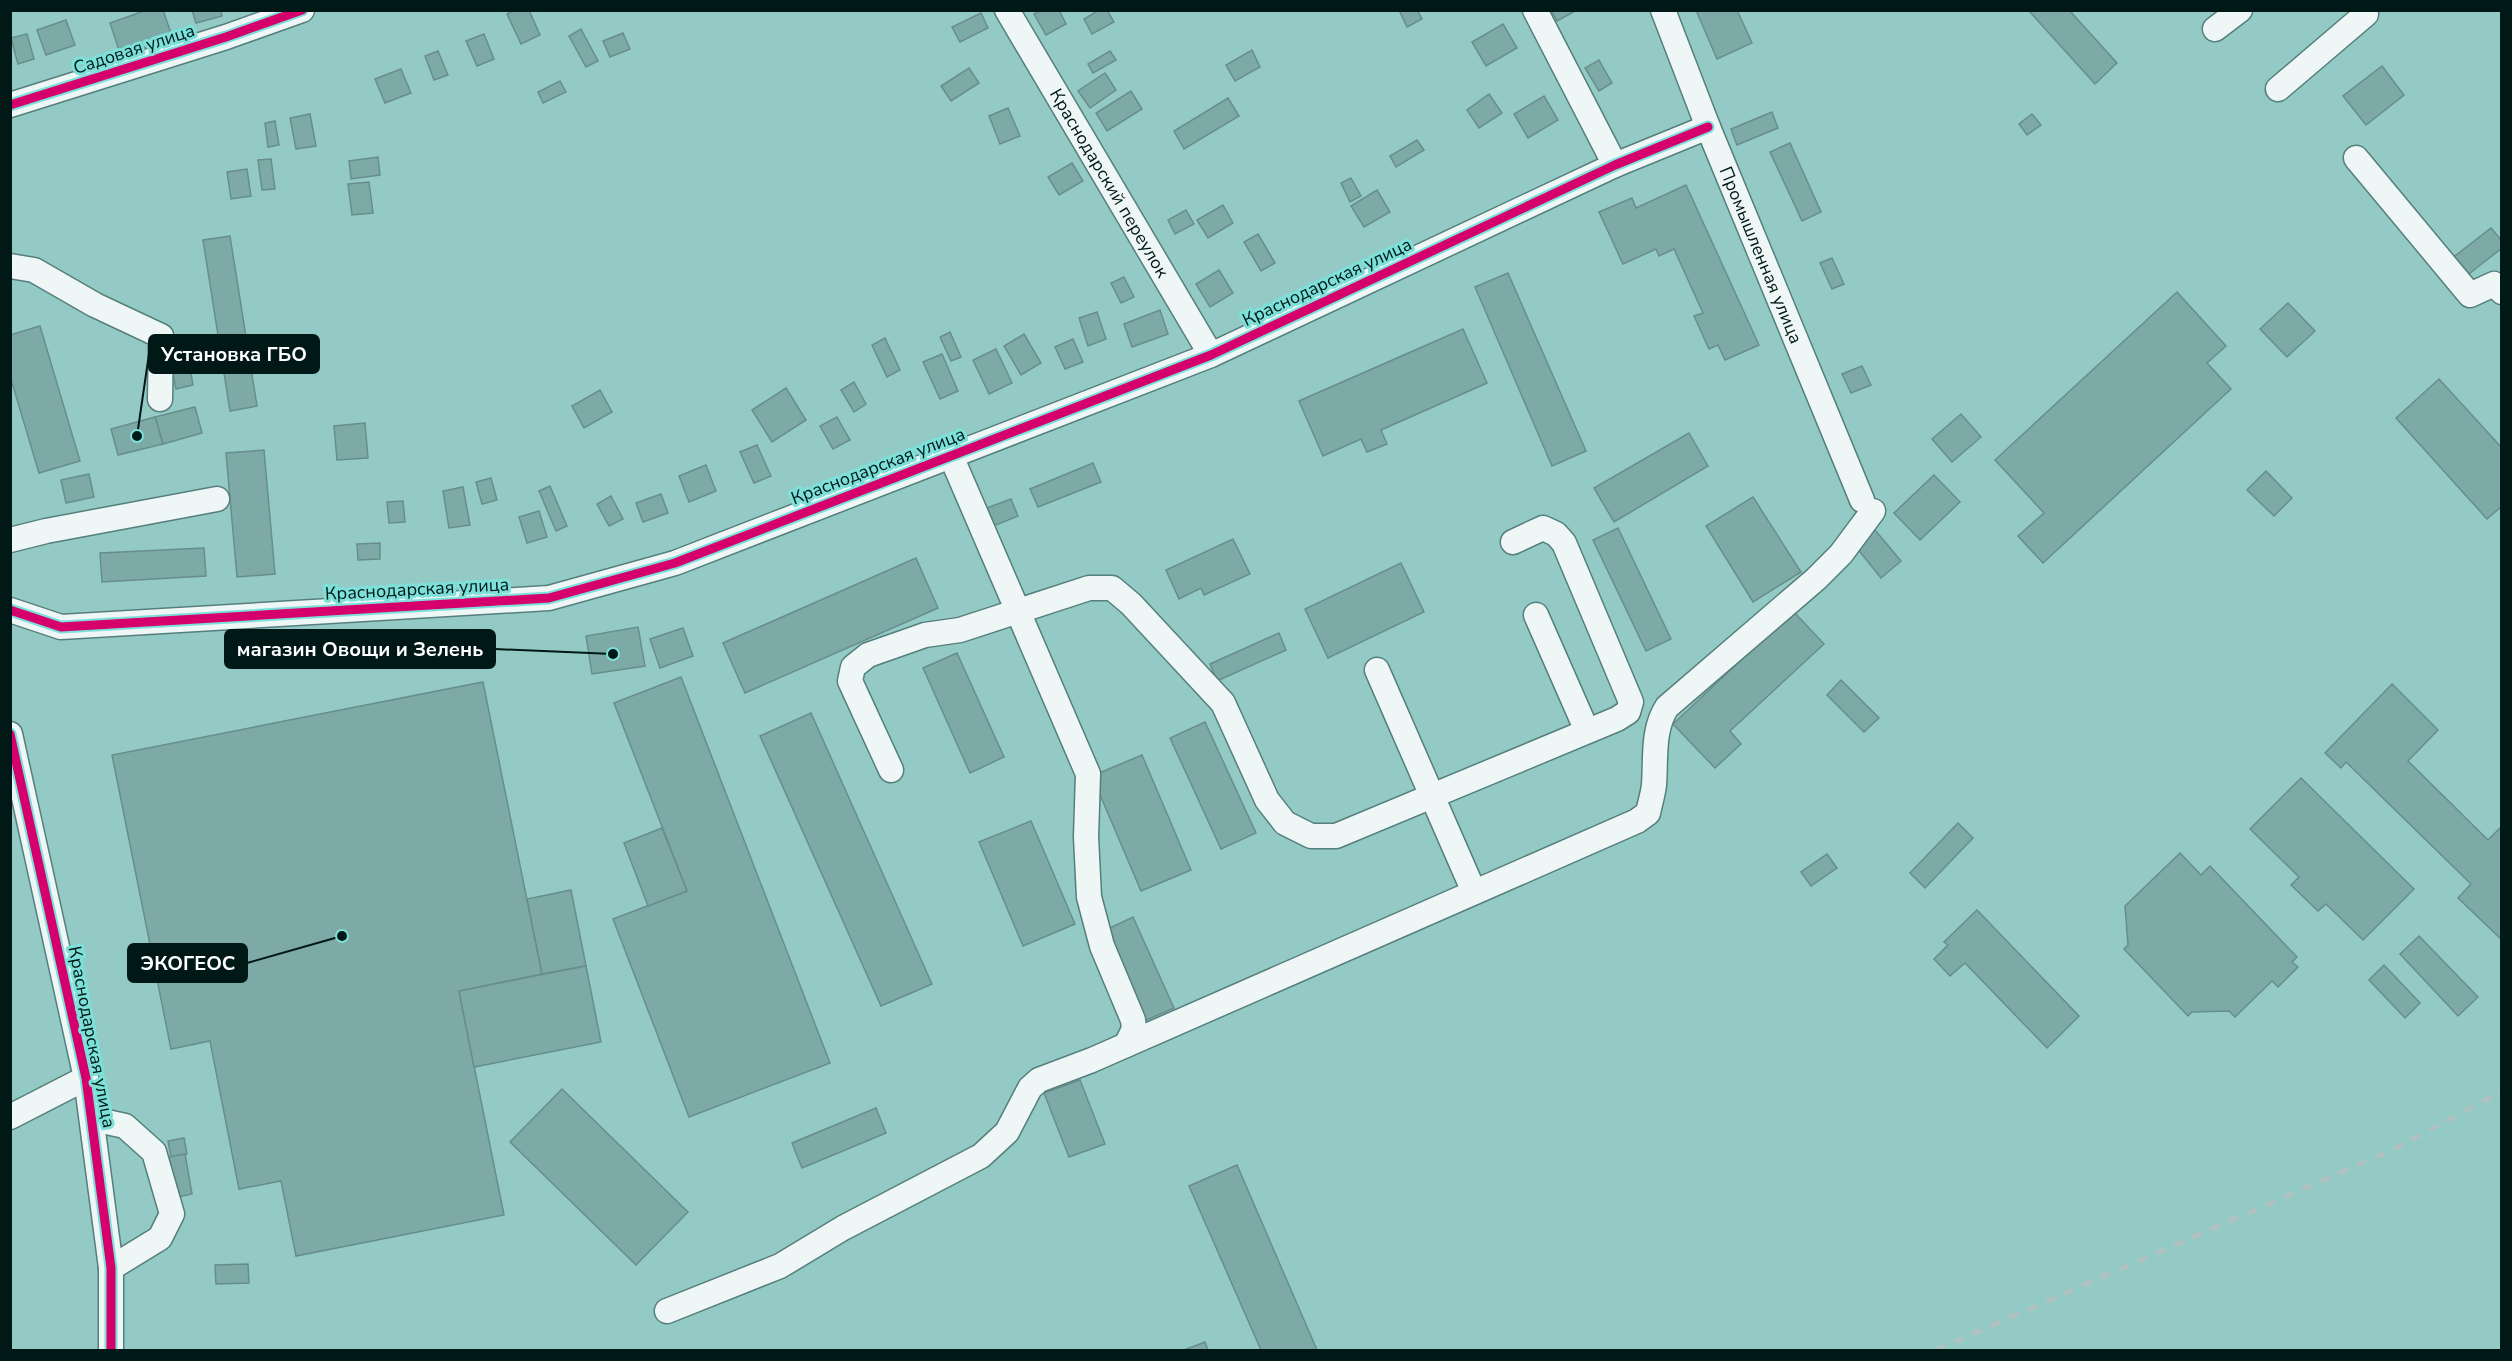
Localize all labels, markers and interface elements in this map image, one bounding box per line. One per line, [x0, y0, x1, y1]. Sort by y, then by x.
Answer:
street label: Садовая улица [70, 18, 198, 80]
street label: Краснодарский переулок [1044, 84, 1175, 282]
street label: Промышленная улица [1714, 163, 1808, 347]
street label: Краснодарская улица [1238, 232, 1416, 332]
callout: Установка ГБО [149, 335, 319, 373]
text: Установка ГБО [160, 341, 307, 368]
street label: Краснодарская улица [788, 422, 968, 510]
street label: Краснодарская улица [324, 572, 510, 606]
callout: магазин Овощи и Зелень [225, 630, 495, 668]
text: магазин Овощи и Зелень [237, 636, 483, 663]
street label: Краснодарская улица [63, 944, 121, 1130]
callout: ЭКОГЕОС [128, 944, 247, 982]
text: ЭКОГЕОС [141, 950, 235, 977]

